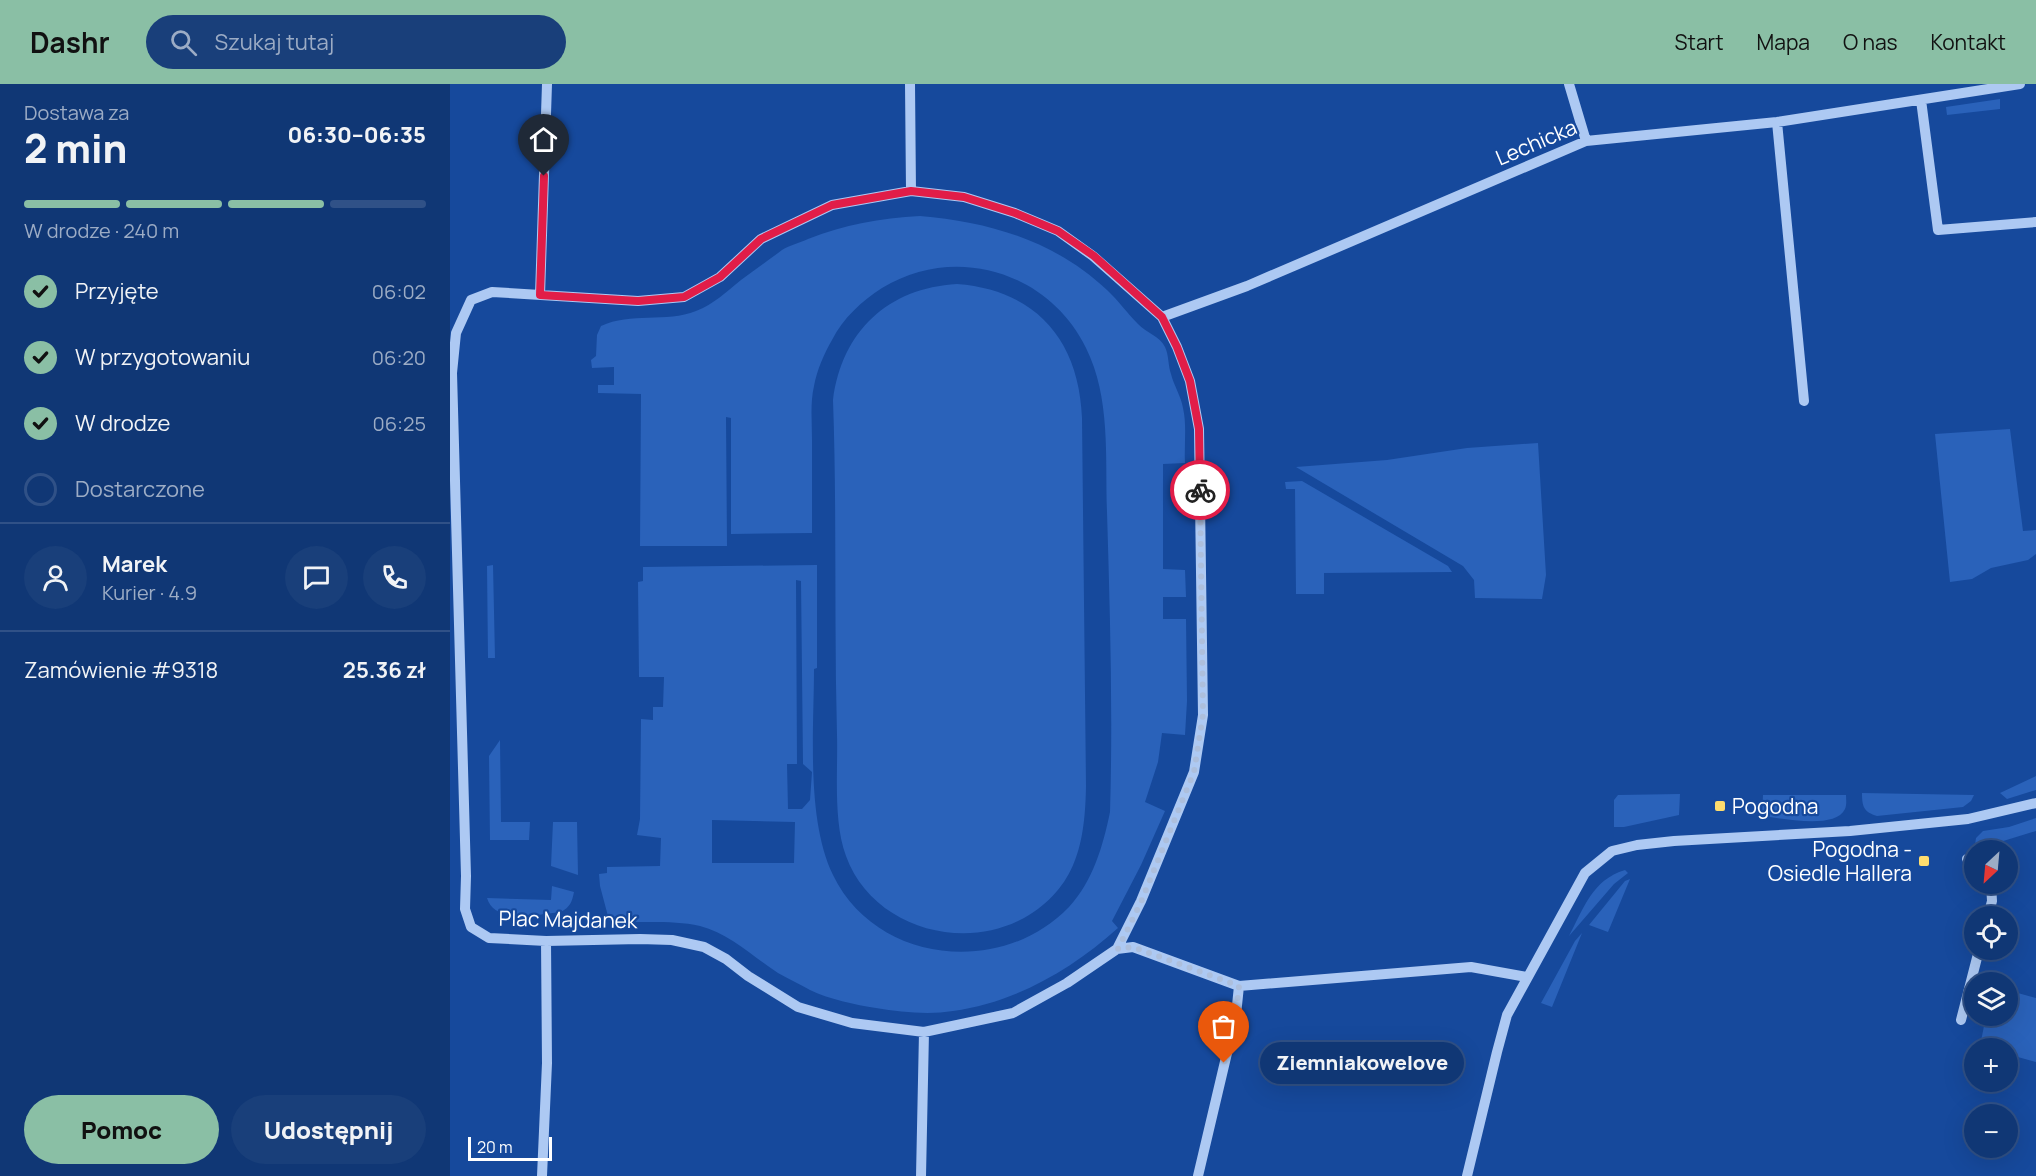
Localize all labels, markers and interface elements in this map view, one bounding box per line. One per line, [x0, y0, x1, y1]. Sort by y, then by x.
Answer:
search box [146, 15, 566, 69]
text: Dashr [30, 23, 110, 61]
icon: search [167, 26, 200, 59]
text: Szukaj tutaj [215, 27, 334, 57]
text: Start [1675, 28, 1724, 56]
text: Mapa [1757, 28, 1810, 56]
text: O nas [1843, 28, 1898, 56]
text: Kontakt [1931, 28, 2006, 56]
text: Dostawa za [24, 99, 129, 126]
street label: Lechicka [1491, 112, 1581, 172]
pin [518, 114, 569, 176]
text: 06:30–06:35 [288, 120, 426, 150]
text: 2 min [24, 121, 127, 175]
icon: home [527, 123, 560, 156]
text: W drodze · 240 m [24, 217, 179, 244]
icon: check [24, 275, 57, 308]
text: Przyjęte [75, 276, 159, 306]
text: 06:02 [372, 278, 426, 305]
icon: check [24, 341, 57, 374]
text: W przygotowaniu [75, 342, 250, 372]
text: 06:20 [372, 344, 426, 371]
icon: check [24, 407, 57, 440]
text: W drodze [75, 408, 170, 438]
text: 06:25 [372, 410, 426, 437]
courier [1170, 460, 1230, 520]
text: Dostarczone [75, 474, 205, 504]
icon: bike [1184, 474, 1217, 507]
button: person [24, 546, 87, 609]
button: chat [285, 546, 348, 609]
button: phone [363, 546, 426, 609]
text: Marek [102, 549, 167, 579]
text: Kurier · 4.9 [102, 579, 197, 606]
text: Zamówienie #9318 [24, 655, 218, 685]
text: 25.36 zł [343, 655, 426, 685]
place label: Pogodna [1732, 792, 1818, 820]
marker: Pogodna [1713, 799, 1727, 813]
place label: Pogodna - Osiedle Hallera [1768, 835, 1912, 887]
north arrow [1964, 840, 2018, 894]
map controls [1964, 840, 2018, 1158]
marker: Pogodna - Osiedle Hallera [1917, 854, 1931, 868]
street label: Plac Majdanek [498, 904, 638, 934]
button: locate [1964, 906, 2018, 960]
button: layers [1964, 972, 2018, 1026]
pin [1198, 1001, 1249, 1063]
icon: bag [1207, 1010, 1240, 1043]
button: + [1964, 1038, 2018, 1092]
callout: Ziemniakowelove [1260, 1042, 1464, 1084]
text: Ziemniakowelove [1276, 1049, 1448, 1076]
button: Pomoc [24, 1095, 219, 1164]
button: Udostępnij [231, 1095, 426, 1164]
button: − [1964, 1104, 2018, 1158]
scale bar [468, 1134, 552, 1162]
text: 20 m [477, 1136, 513, 1158]

